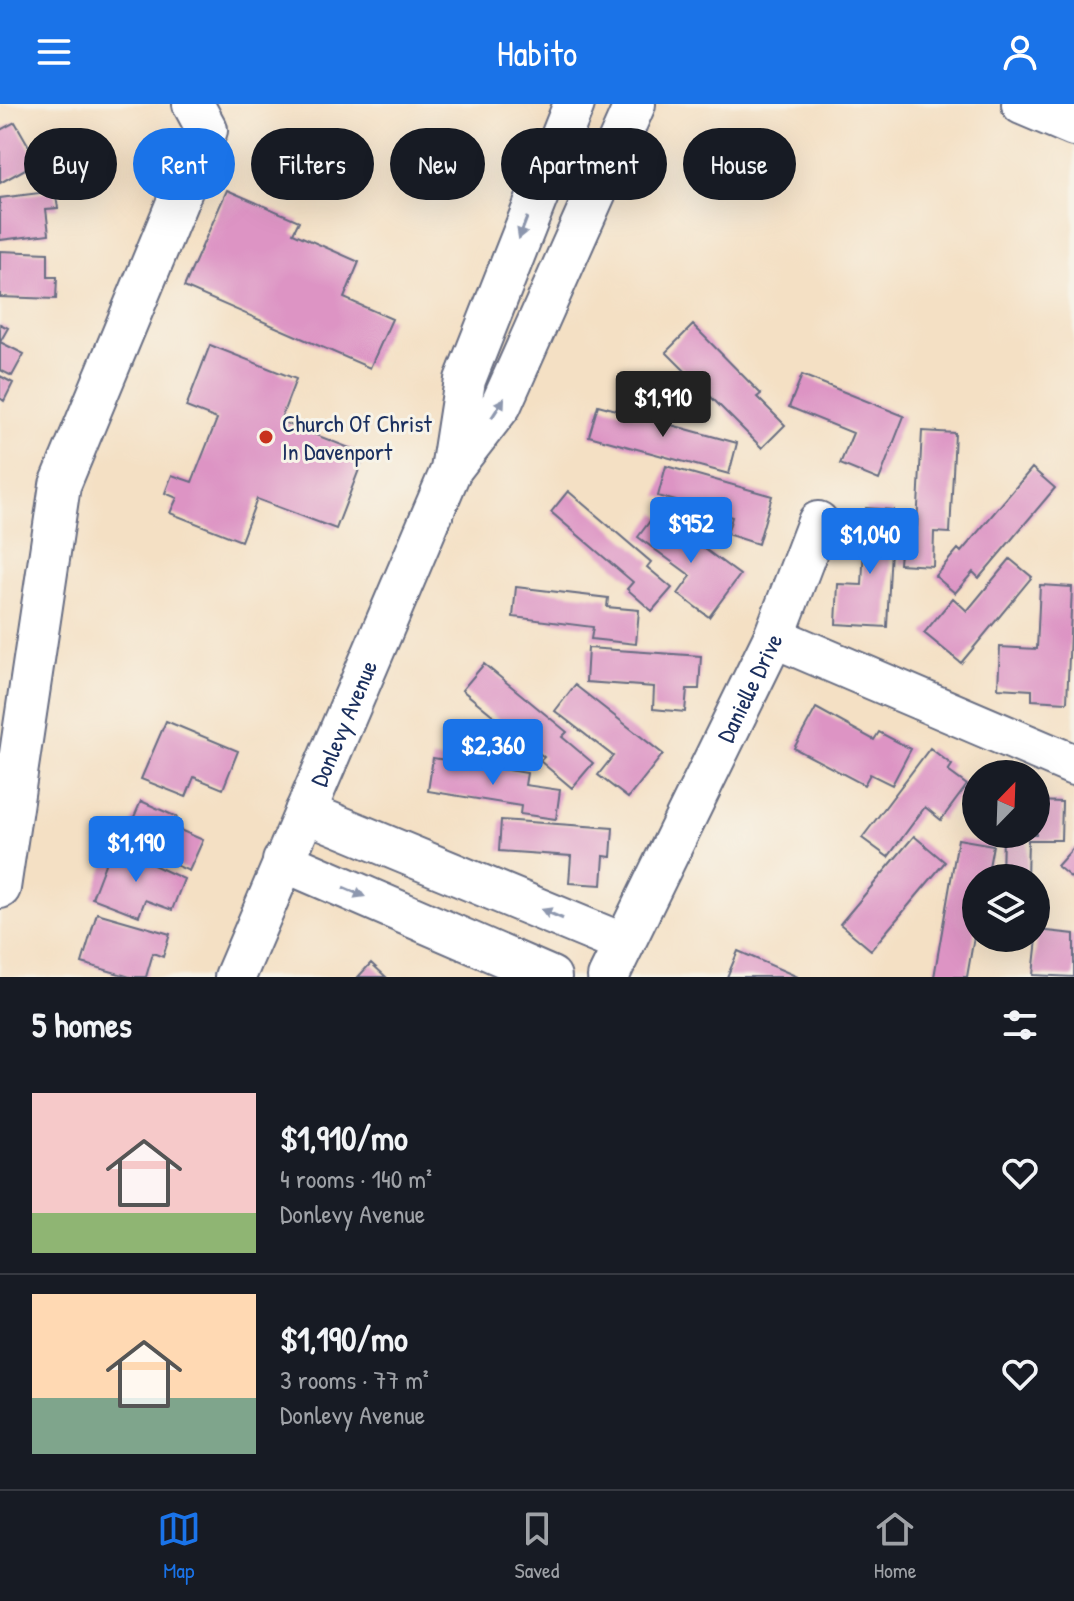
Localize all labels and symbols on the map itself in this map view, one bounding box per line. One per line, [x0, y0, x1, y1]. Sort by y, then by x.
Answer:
one-way arrow [516, 216, 529, 240]
pin: $1,910 [598, 371, 728, 439]
one-way arrow [490, 397, 505, 418]
place label: Church Of Christ In Davenport [282, 407, 433, 467]
marker: Church Of Christ In Davenport [257, 428, 275, 446]
pin: $952 [644, 497, 738, 565]
pin: $1,040 [805, 508, 935, 576]
street label: Danielle Drive [709, 628, 790, 747]
street label: Donlevy Avenue [302, 655, 384, 791]
pin: $2,360 [428, 719, 558, 787]
north arrow [962, 760, 1050, 848]
pin: $1,190 [71, 816, 201, 884]
one-way arrow [342, 886, 366, 899]
one-way arrow [540, 907, 564, 920]

